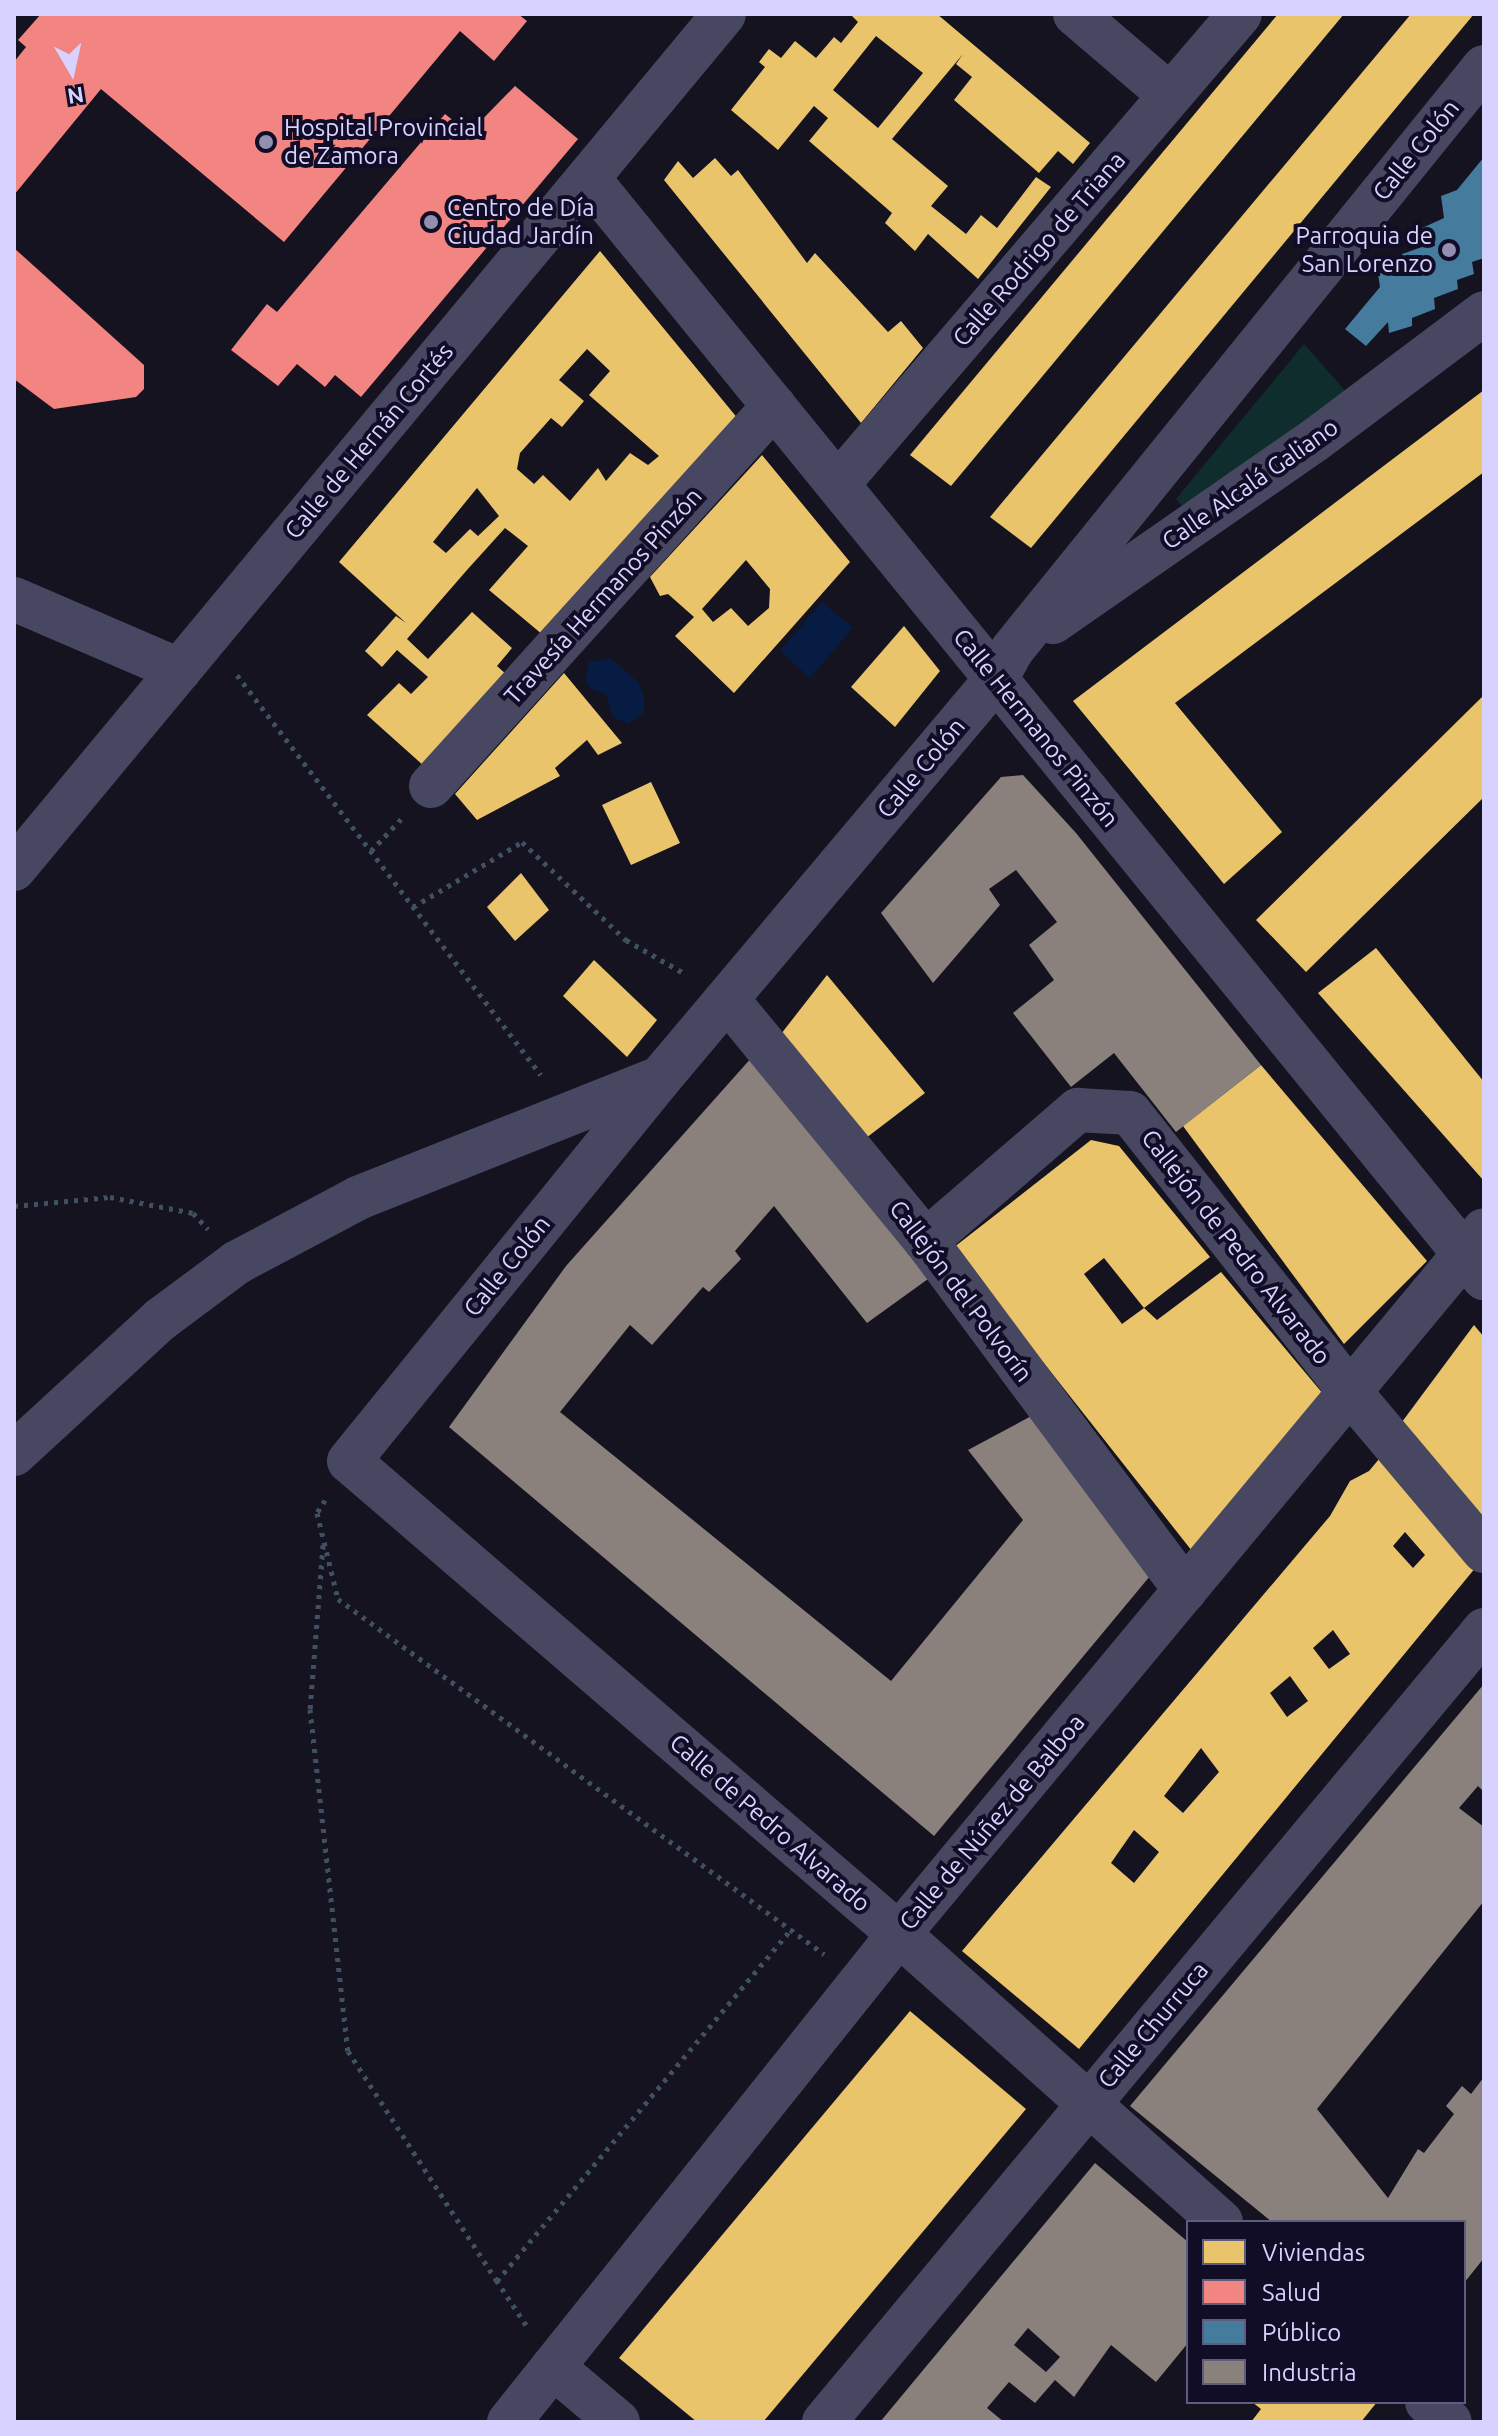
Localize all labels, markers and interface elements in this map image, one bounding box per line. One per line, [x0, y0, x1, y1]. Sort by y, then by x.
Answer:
north arrow [32, 32, 112, 112]
text: N [66, 83, 86, 110]
street label: Calle Colón [1367, 94, 1465, 206]
place label: Hospital Provincial de Zamora [284, 114, 483, 170]
marker: Hospital Provincial de Zamora [255, 131, 277, 153]
street label: Calle Rodrigo de Triana [947, 146, 1131, 352]
place label: Centro de Día Ciudad Jardín [447, 194, 595, 250]
marker: Centro de Día Ciudad Jardín [422, 213, 440, 231]
place label: Parroquia de San Lorenzo [1296, 222, 1433, 278]
marker: Parroquia de San Lorenzo [1440, 241, 1458, 259]
street label: Calle de Hernán Cortés [279, 337, 459, 545]
street label: Calle Alcalá Galiano [1156, 412, 1344, 556]
street label: Travesía Hermanos Pinzón [498, 482, 708, 710]
street label: Calle Hermanos Pinzón [947, 623, 1125, 833]
street label: Calle Colón [871, 712, 971, 824]
street label: Callejón de Pedro Alvarado [1135, 1124, 1337, 1370]
street label: Callejón del Polvorín [883, 1195, 1039, 1387]
street label: Calle Colón [458, 1210, 556, 1322]
street label: Calle de Núñez de Balboa [893, 1708, 1091, 1936]
street label: Calle de Pedro Alvarado [664, 1728, 876, 1918]
street label: Calle Churruca [1092, 1956, 1214, 2094]
legend [1186, 2220, 1466, 2404]
text: Viviendas [1262, 2239, 1365, 2266]
text: Salud [1262, 2279, 1321, 2306]
text: Público [1262, 2319, 1341, 2346]
text: Industria [1262, 2359, 1357, 2386]

